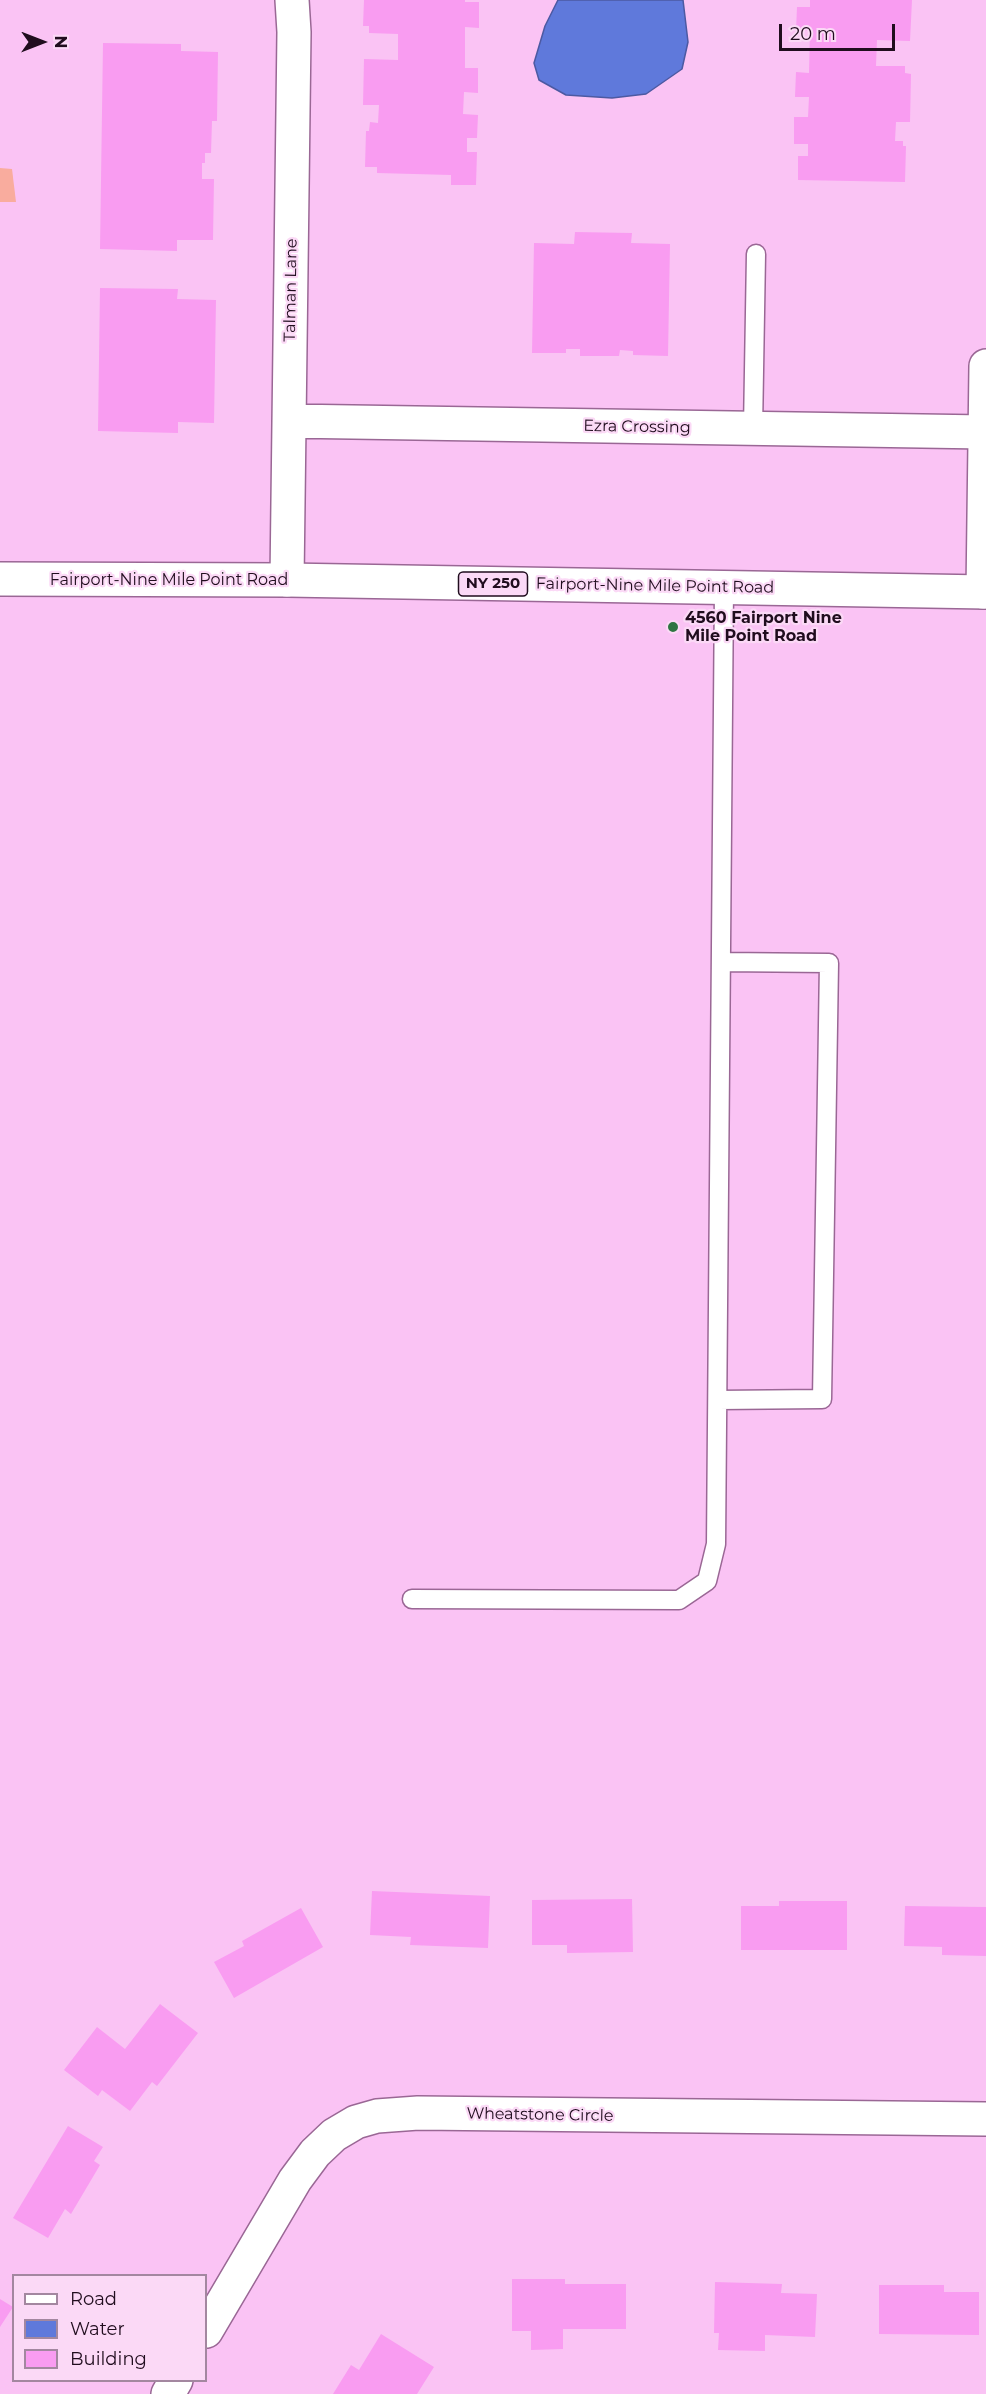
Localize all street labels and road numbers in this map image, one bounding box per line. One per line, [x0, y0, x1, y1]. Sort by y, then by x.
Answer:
street label: Talman Lane [281, 238, 301, 342]
street label: Ezra Crossing [583, 416, 691, 438]
street label: Fairport-Nine Mile Point Road [50, 570, 288, 590]
road number: NY 250 [458, 572, 528, 596]
street label: Fairport-Nine Mile Point Road [536, 574, 774, 598]
street label: Wheatstone Circle [466, 2104, 614, 2126]

